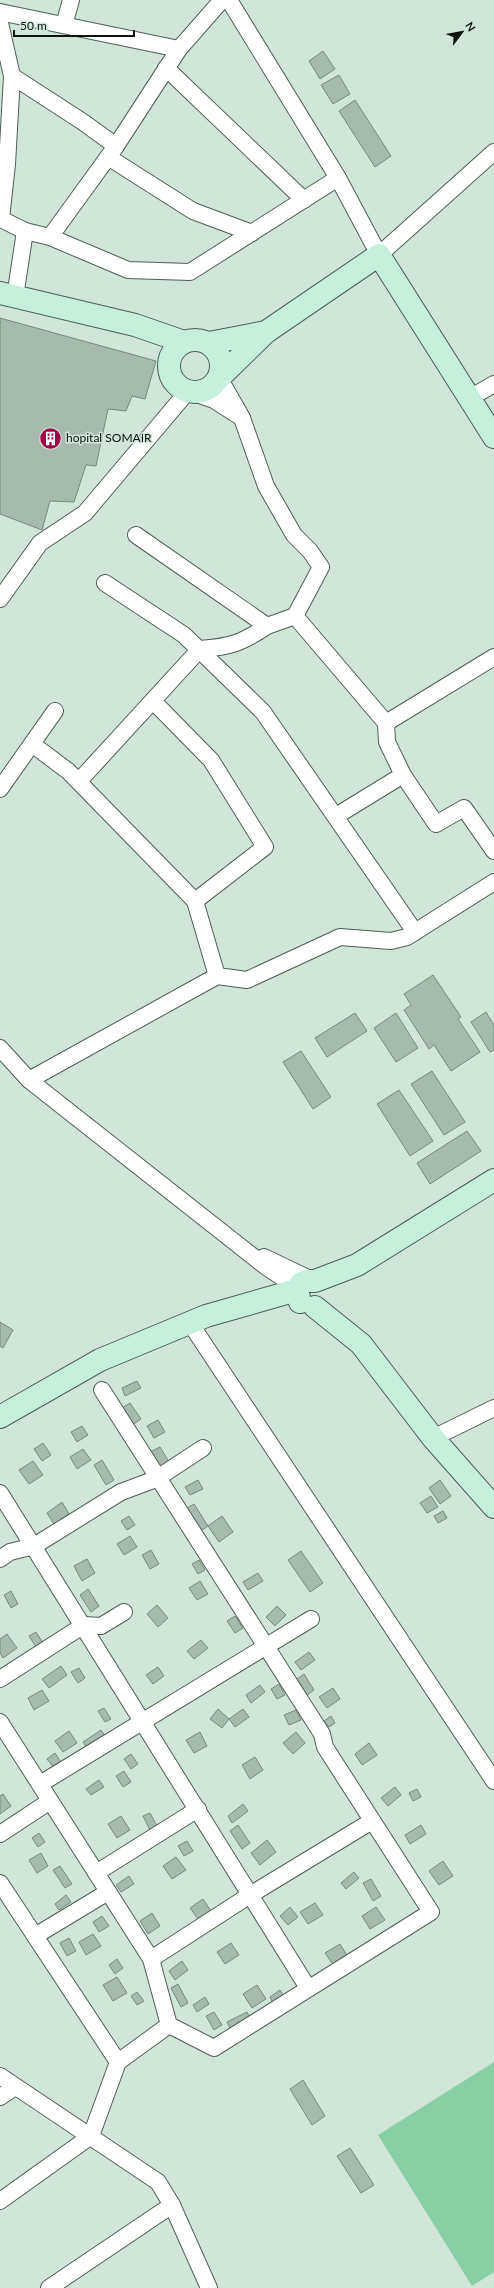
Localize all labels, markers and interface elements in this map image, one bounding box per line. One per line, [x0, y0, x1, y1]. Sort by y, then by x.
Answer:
scale bar [14, 12, 134, 38]
north arrow [442, 12, 482, 52]
text: 50 m [20, 18, 47, 33]
text: N [463, 19, 479, 33]
building icon: hopital SOMAIR [38, 425, 64, 451]
place label: hopital SOMAIR [66, 430, 152, 445]

